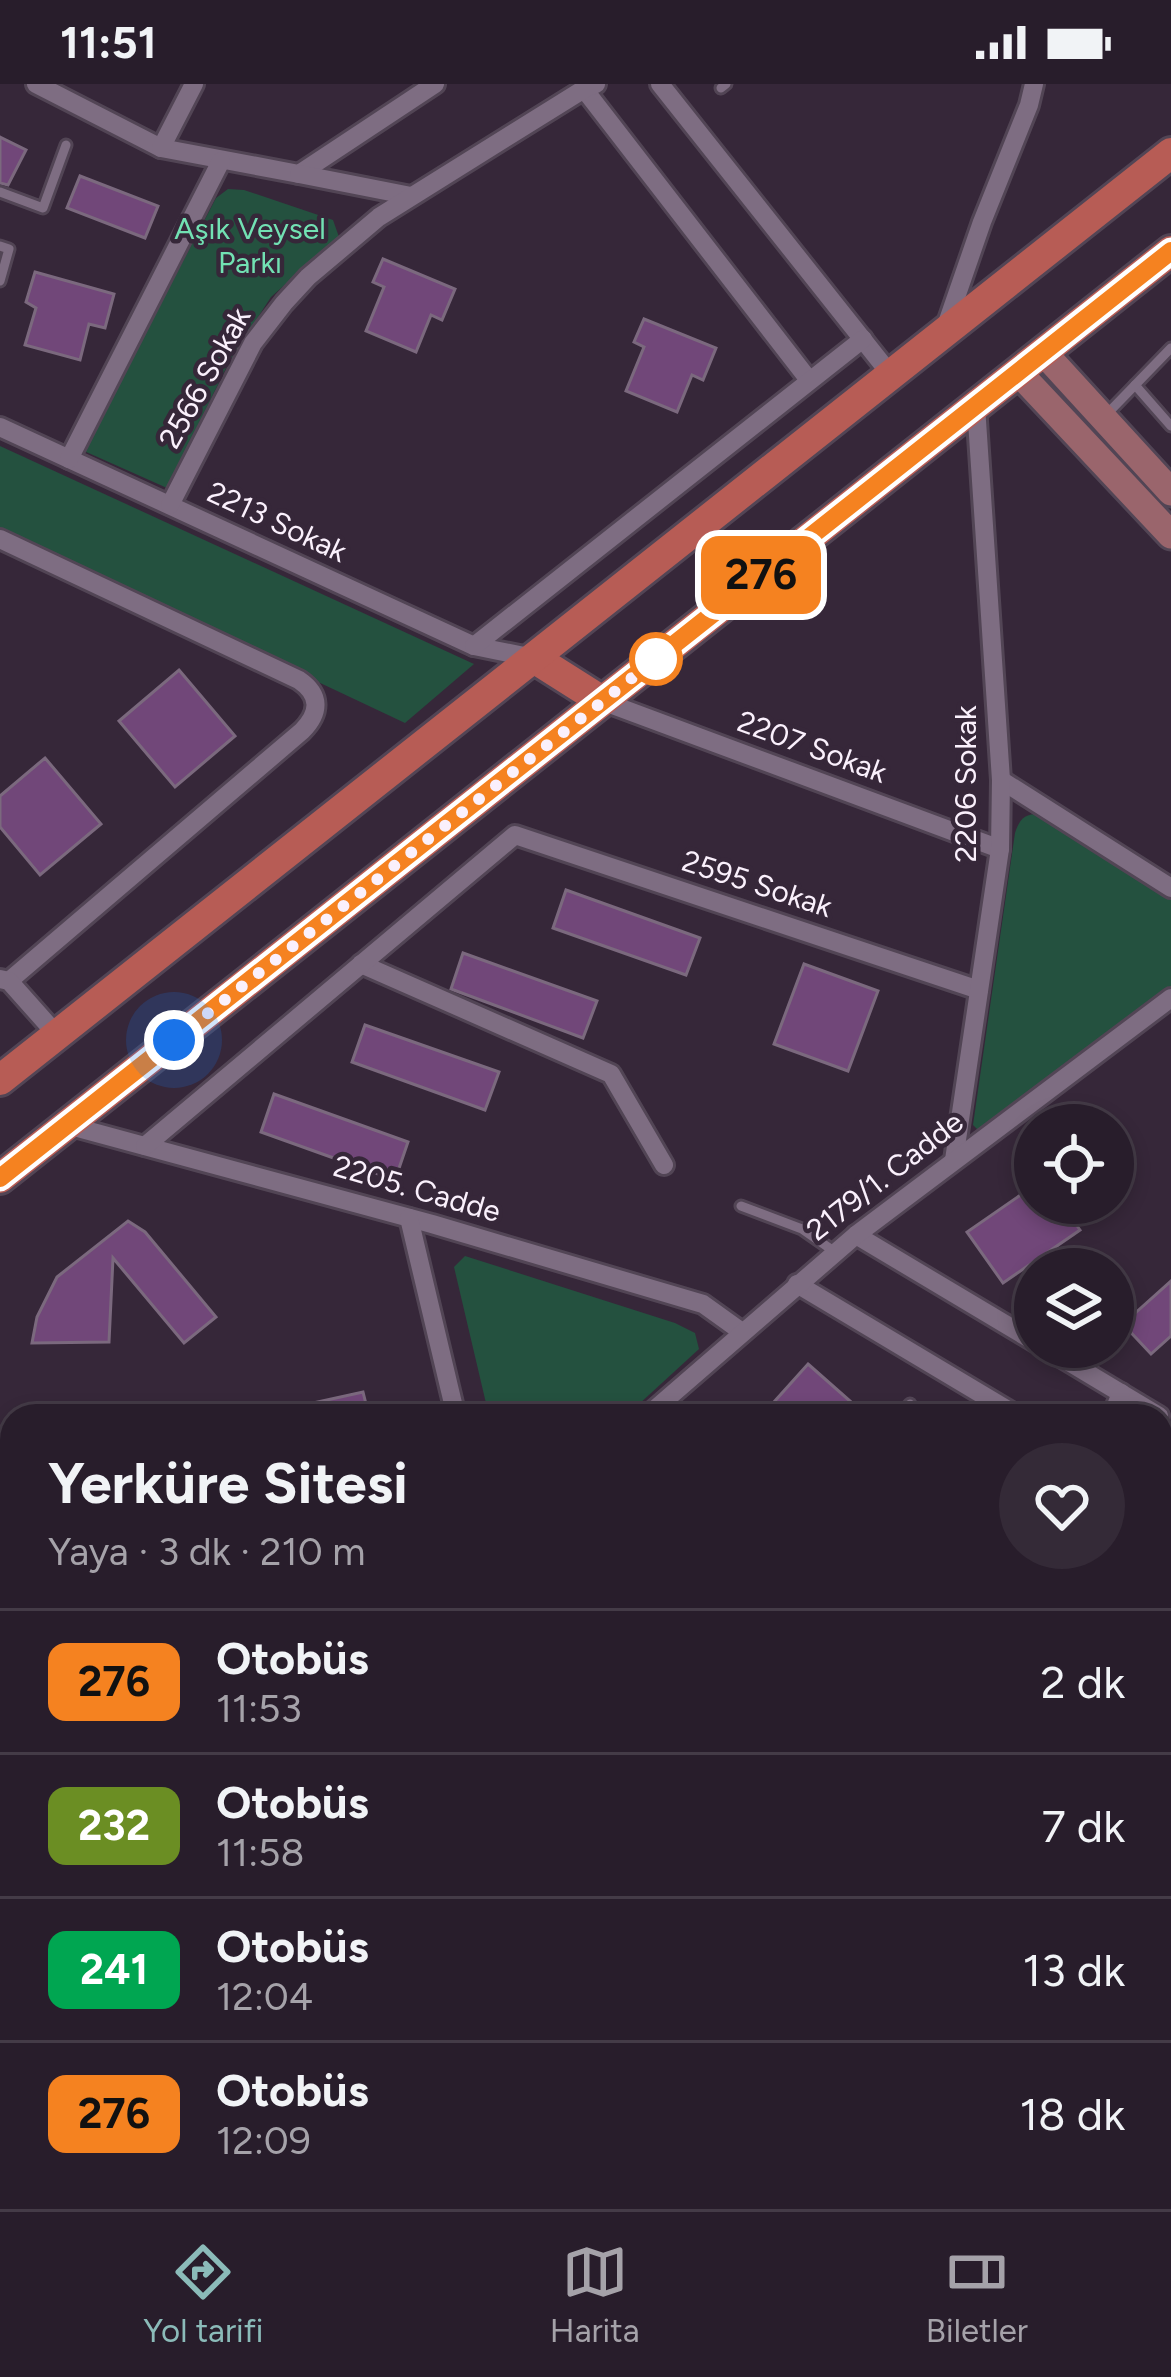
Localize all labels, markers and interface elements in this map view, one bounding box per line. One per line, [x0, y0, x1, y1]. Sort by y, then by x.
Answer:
text: 11:51 [60, 15, 157, 69]
park label: Aşık Veysel Parkı [174, 210, 326, 281]
street label: 2566 Sokak [151, 300, 259, 455]
street label: 2213 Sokak [202, 473, 353, 570]
line badge: 276 [692, 536, 830, 614]
text: 276 [725, 549, 797, 600]
unlabelled marker [631, 634, 681, 684]
street label: 2207 Sokak [732, 702, 892, 791]
street label: 2206 Sokak [947, 705, 984, 863]
street label: 2595 Sokak [677, 842, 837, 925]
your location [144, 1010, 204, 1070]
street label: 2179/1. Cadde [799, 1103, 970, 1248]
map controls [1014, 1104, 1134, 1368]
button: locate [1014, 1104, 1134, 1224]
street label: 2205. Cadde [329, 1147, 505, 1230]
button: layers [1014, 1248, 1134, 1368]
button: heart [999, 1443, 1125, 1569]
text: Yerküre Sitesi [48, 1449, 408, 1517]
text: Yaya · 3 dk · 210 m [48, 1528, 365, 1575]
text: Otobüs [216, 1631, 369, 1685]
text: 2 dk [1041, 1655, 1125, 1709]
text: 276 [78, 1656, 150, 1707]
text: 11:53 [216, 1685, 302, 1732]
text: Otobüs [216, 1775, 369, 1829]
text: 7 dk [1042, 1799, 1125, 1853]
text: 232 [78, 1800, 150, 1851]
text: 11:58 [216, 1829, 304, 1876]
text: Otobüs [216, 1919, 369, 1973]
text: 13 dk [1023, 1943, 1125, 1997]
text: 241 [80, 1944, 148, 1995]
text: 12:04 [216, 1973, 313, 2020]
text: Otobüs [216, 2063, 369, 2117]
text: 18 dk [1019, 2087, 1125, 2141]
text: 276 [78, 2088, 150, 2139]
text: 12:09 [216, 2117, 311, 2164]
tab: Yol tarifi [143, 2239, 264, 2350]
tab: Harita [550, 2239, 640, 2350]
tab: Biletler [926, 2239, 1028, 2350]

